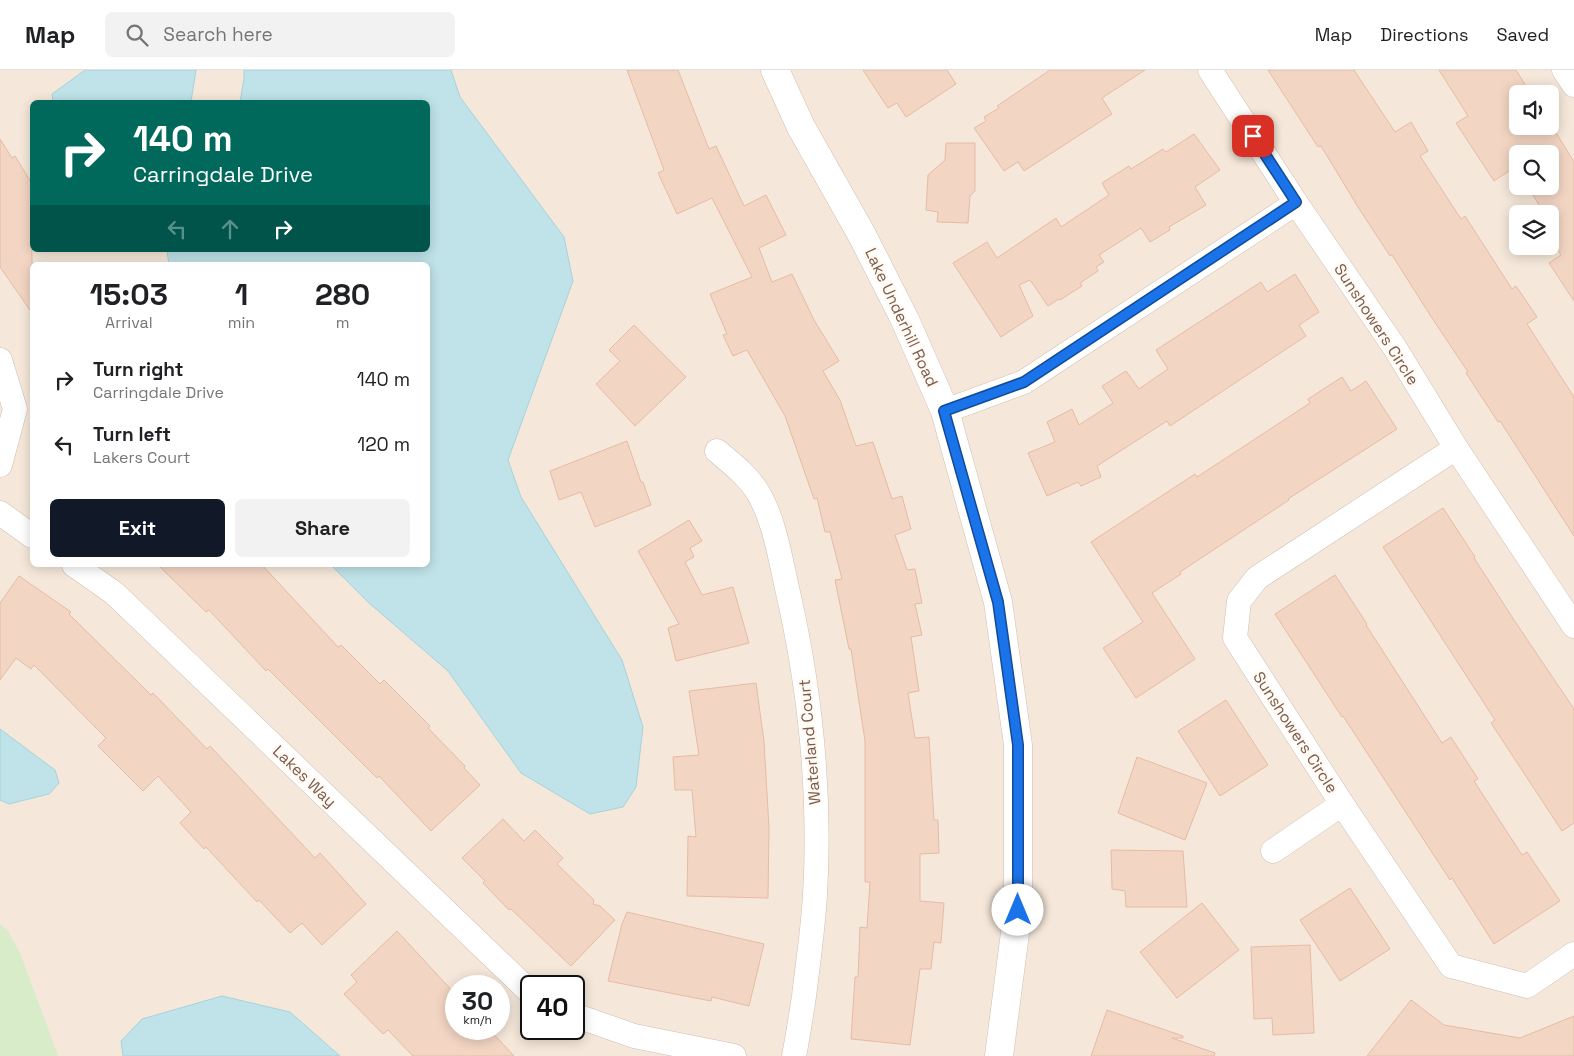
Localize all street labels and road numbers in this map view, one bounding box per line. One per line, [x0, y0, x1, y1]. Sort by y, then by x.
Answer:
street label: Lake Underhill Road [860, 244, 943, 390]
street label: Sunshowers Circle [1329, 259, 1424, 389]
street label: Sunshowers Circle [1248, 667, 1343, 797]
street label: Waterland Court [794, 678, 825, 806]
street label: Lakes Way [268, 741, 341, 812]

